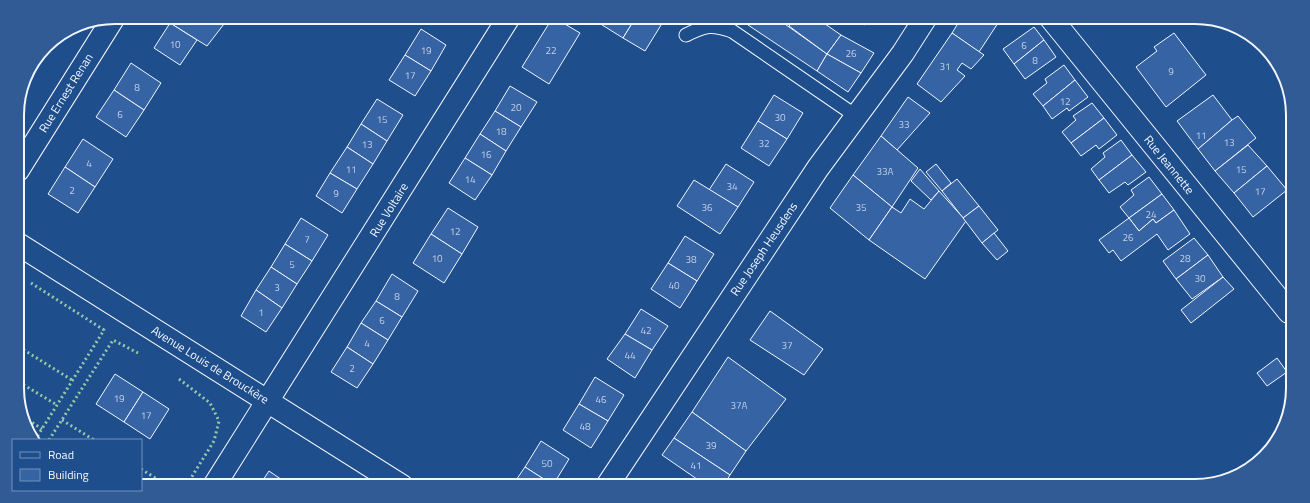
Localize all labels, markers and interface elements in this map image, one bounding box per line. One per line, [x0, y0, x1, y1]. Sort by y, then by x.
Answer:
house number: 10 [169, 37, 181, 52]
house number: 6 [1021, 38, 1027, 53]
house number: 19 [420, 43, 432, 58]
house number: 22 [545, 43, 557, 58]
house number: 26 [845, 46, 857, 61]
street label: Rue Ernest Renan [34, 49, 98, 136]
house number: 8 [1032, 53, 1038, 68]
house number: 31 [939, 59, 951, 74]
house number: 9 [1168, 64, 1174, 79]
house number: 17 [404, 68, 416, 83]
house number: 8 [134, 80, 140, 95]
house number: 12 [1059, 94, 1071, 109]
house number: 20 [510, 100, 522, 115]
house number: 6 [117, 107, 123, 122]
house number: 30 [774, 110, 786, 125]
house number: 15 [376, 112, 388, 127]
house number: 33 [898, 117, 910, 132]
house number: 18 [495, 124, 507, 139]
house number: 11 [1195, 128, 1207, 143]
street label: Rue Jeannette [1140, 131, 1199, 198]
house number: 13 [1223, 135, 1235, 150]
house number: 32 [758, 136, 770, 151]
house number: 13 [361, 137, 373, 152]
house number: 16 [480, 147, 492, 162]
house number: 4 [86, 156, 92, 171]
house number: 11 [345, 162, 357, 177]
house number: 15 [1235, 162, 1247, 177]
house number: 33A [876, 164, 894, 179]
house number: 14 [464, 172, 476, 187]
street label: Rue Voltaire [364, 179, 413, 241]
house number: 34 [726, 179, 738, 194]
house number: 2 [69, 183, 75, 198]
house number: 17 [1254, 184, 1266, 199]
house number: 9 [333, 186, 339, 201]
street label: Rue Joseph Heusdens [725, 198, 802, 300]
house number: 36 [701, 200, 713, 215]
house number: 35 [855, 200, 867, 215]
house number: 24 [1145, 207, 1157, 222]
house number: 12 [449, 224, 461, 239]
house number: 26 [1122, 230, 1134, 245]
house number: 7 [304, 232, 310, 247]
house number: 10 [431, 251, 443, 266]
house number: 28 [1179, 251, 1191, 266]
house number: 38 [685, 252, 697, 267]
house number: 5 [289, 257, 295, 272]
house number: 30 [1194, 271, 1206, 286]
house number: 40 [668, 278, 680, 293]
house number: 3 [274, 280, 280, 295]
house number: 8 [394, 289, 400, 304]
house number: 1 [258, 305, 264, 320]
house number: 6 [379, 313, 385, 328]
street label: Avenue Louis de Brouckère [148, 321, 273, 409]
house number: 42 [640, 323, 652, 338]
house number: 4 [364, 336, 370, 351]
house number: 37 [781, 338, 793, 353]
house number: 44 [624, 348, 636, 363]
house number: 2 [349, 361, 355, 376]
house number: 19 [113, 391, 125, 406]
house number: 46 [595, 392, 607, 407]
house number: 37A [730, 398, 748, 413]
house number: 17 [140, 408, 152, 423]
house number: 48 [579, 419, 591, 434]
house number: 39 [705, 438, 717, 453]
legend [12, 439, 142, 491]
text: Road [48, 445, 74, 464]
house number: 50 [541, 456, 553, 471]
house number: 41 [690, 458, 702, 473]
text: Building [48, 465, 89, 484]

